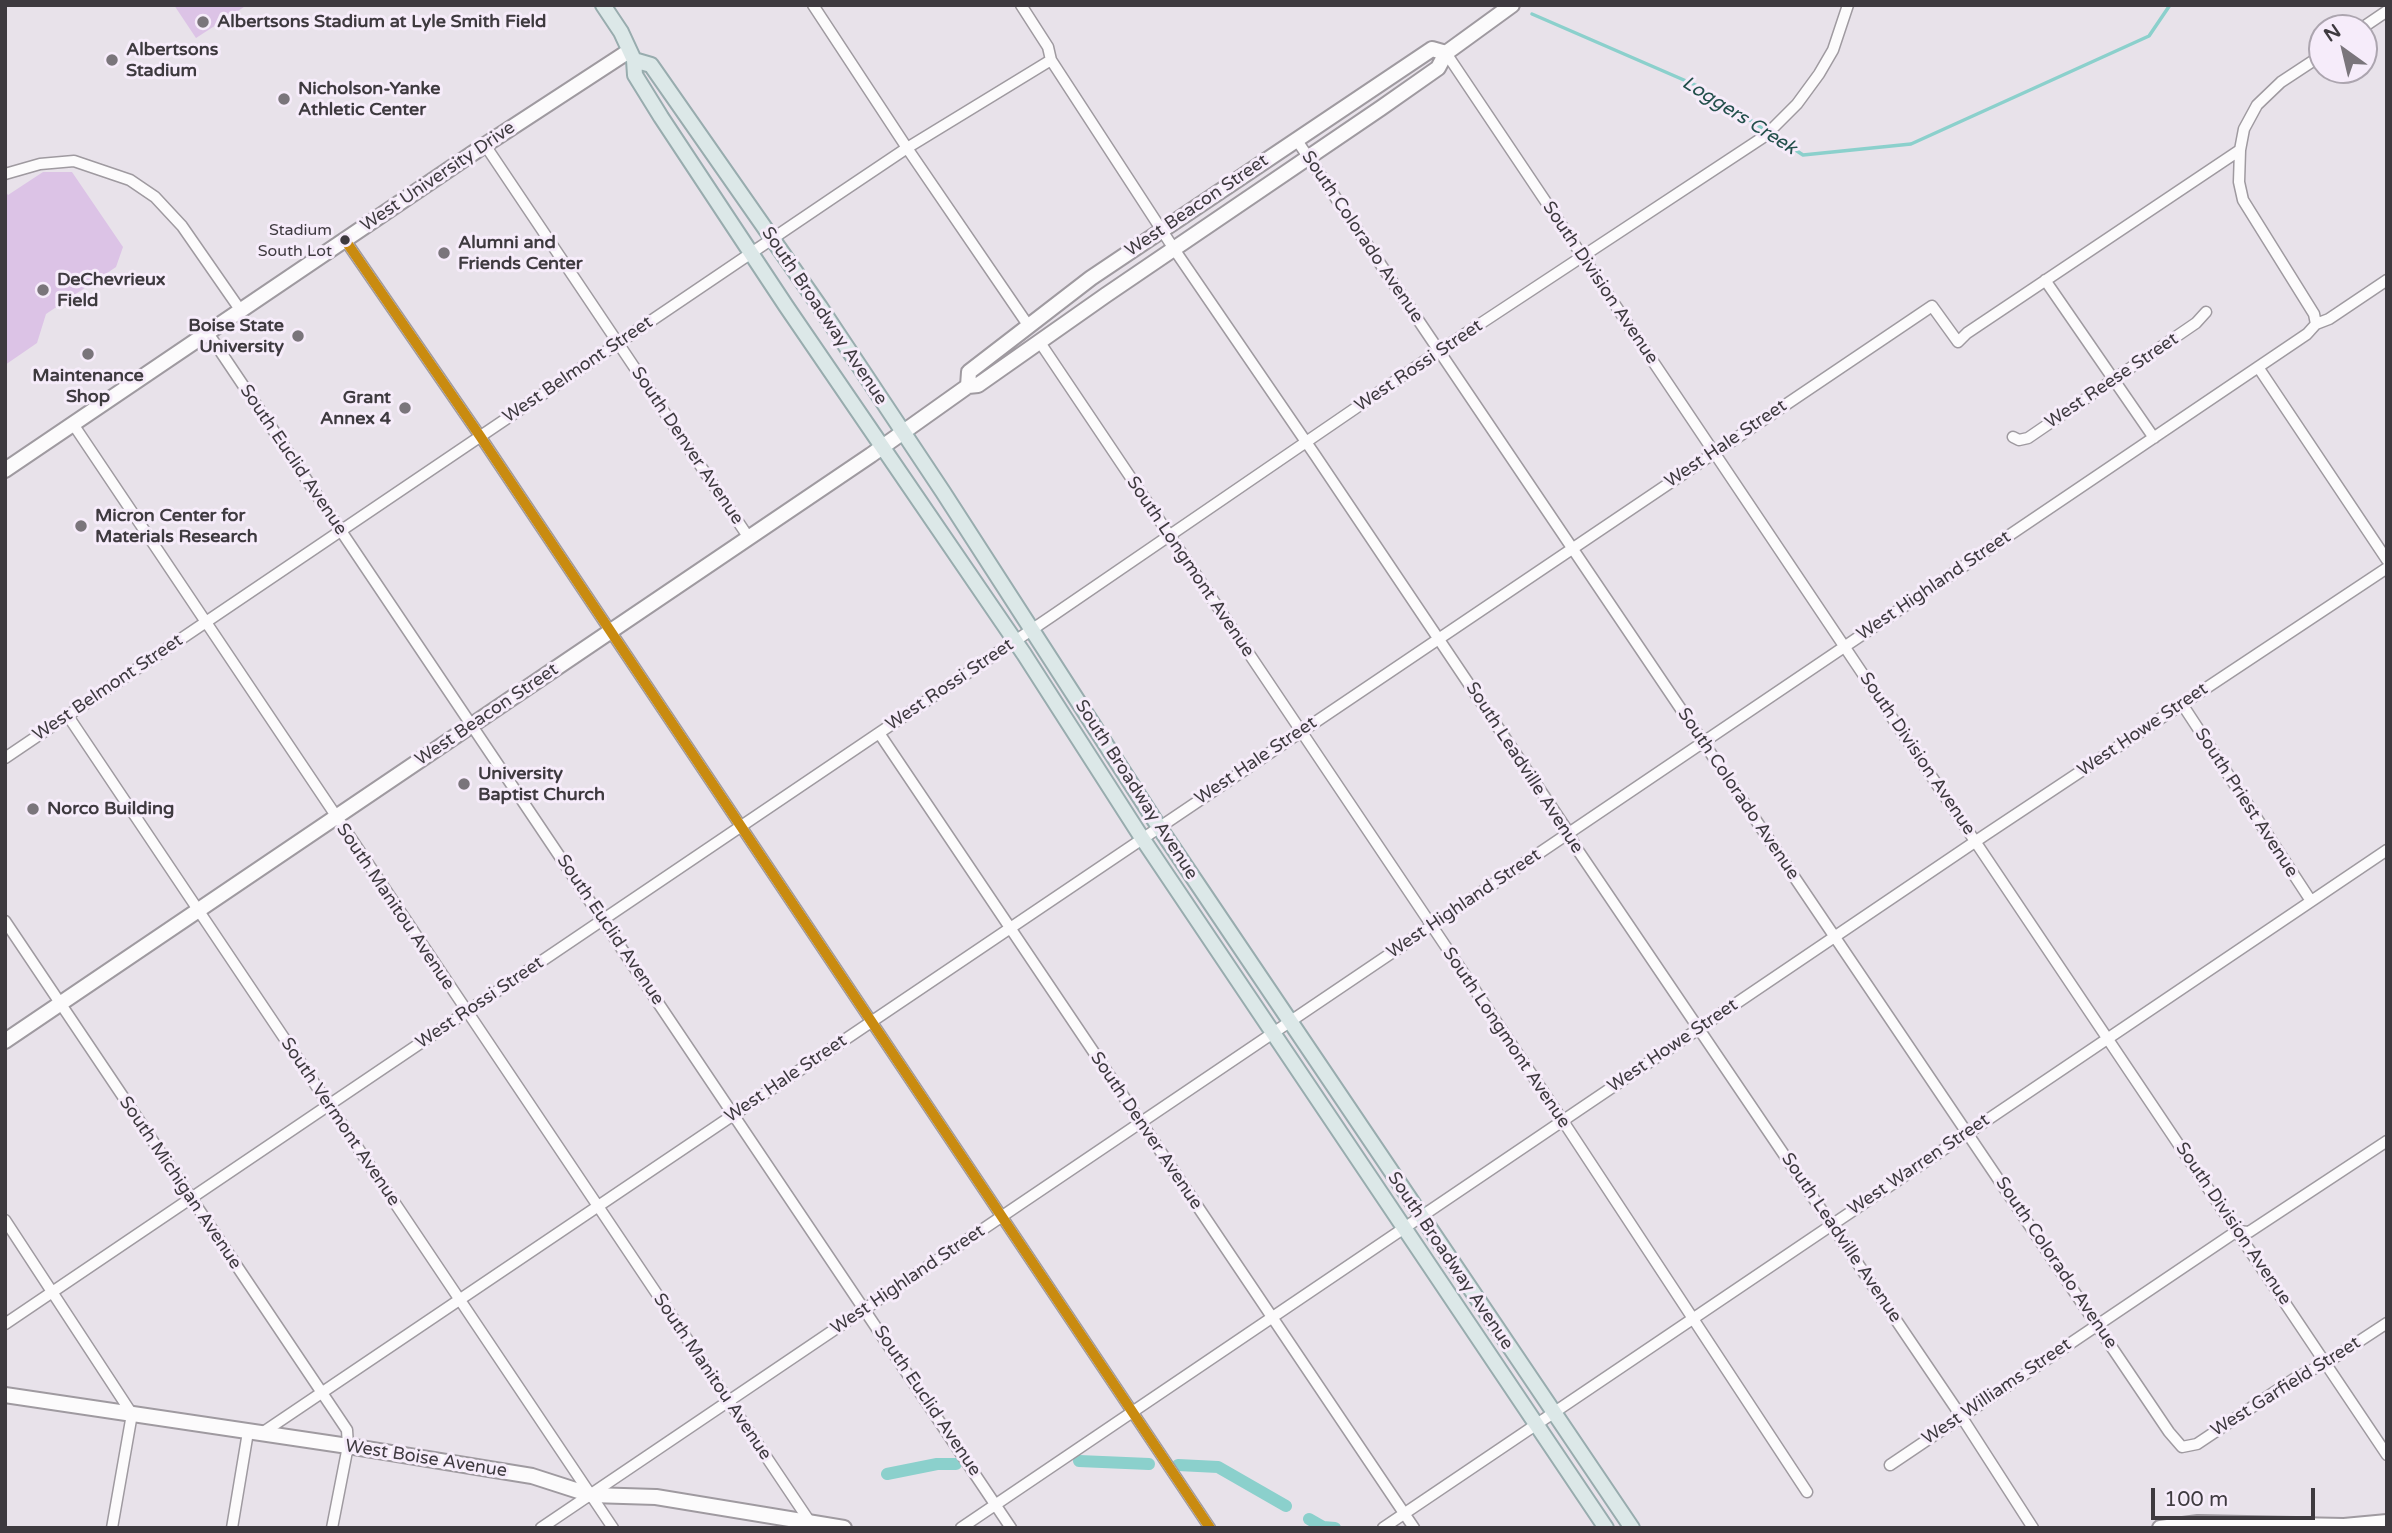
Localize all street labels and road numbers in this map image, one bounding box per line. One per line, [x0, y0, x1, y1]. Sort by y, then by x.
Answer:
street label: West University Drive [357, 117, 519, 237]
street label: South Colorado Avenue [1296, 147, 1428, 327]
street label: West Beacon Street [1121, 150, 1273, 262]
street label: South Division Avenue [1538, 198, 1662, 368]
street label: South Broadway Avenue [756, 223, 892, 409]
street label: West Belmont Street [499, 312, 657, 428]
street label: West Rossi Street [1351, 315, 1487, 417]
street label: West Reese Street [2041, 328, 2183, 434]
street label: South Denver Avenue [626, 363, 748, 529]
street label: South Euclid Avenue [235, 381, 351, 539]
street label: West Hale Street [1661, 395, 1791, 493]
street label: South Longmont Avenue [1121, 473, 1259, 661]
street label: West Highland Street [1853, 526, 2015, 646]
street label: West Belmont Street [29, 630, 187, 746]
street label: West Rossi Street [882, 634, 1018, 736]
street label: West Beacon Street [411, 659, 563, 771]
street label: South Division Avenue [1855, 669, 1979, 839]
street label: South Leadville Avenue [1461, 678, 1587, 858]
street label: West Howe Street [2074, 678, 2212, 782]
street label: South Broadway Avenue [1070, 696, 1202, 884]
street label: South Colorado Avenue [1672, 704, 1804, 884]
street label: West Hale Street [1191, 712, 1321, 810]
street label: South Priest Avenue [2190, 724, 2302, 882]
street label: South Manitou Avenue [331, 820, 459, 994]
street label: West Highland Street [1383, 844, 1545, 964]
street label: South Euclid Avenue [552, 851, 668, 1009]
street label: South Longmont Avenue [1437, 944, 1575, 1132]
street label: West Rossi Street [412, 952, 548, 1054]
street label: West Howe Street [1604, 994, 1742, 1098]
street label: West Hale Street [721, 1030, 851, 1128]
street label: South Vermont Avenue [276, 1034, 404, 1210]
street label: South Denver Avenue [1085, 1048, 1207, 1214]
street label: South Michigan Avenue [114, 1092, 246, 1274]
street label: West Warren Street [1844, 1110, 1994, 1220]
street label: South Division Avenue [2171, 1139, 2295, 1309]
street label: South Leadville Avenue [1776, 1149, 1906, 1327]
street label: South Broadway Avenue [1382, 1168, 1518, 1354]
street label: South Colorado Avenue [1990, 1173, 2122, 1353]
street label: West Highland Street [827, 1220, 989, 1340]
street label: South Manitou Avenue [648, 1290, 776, 1464]
street label: South Euclid Avenue [869, 1322, 985, 1480]
street label: West Garfield Street [2207, 1332, 2365, 1442]
street label: West Williams Street [1918, 1334, 2076, 1450]
street label: West Boise Avenue [344, 1436, 508, 1482]

